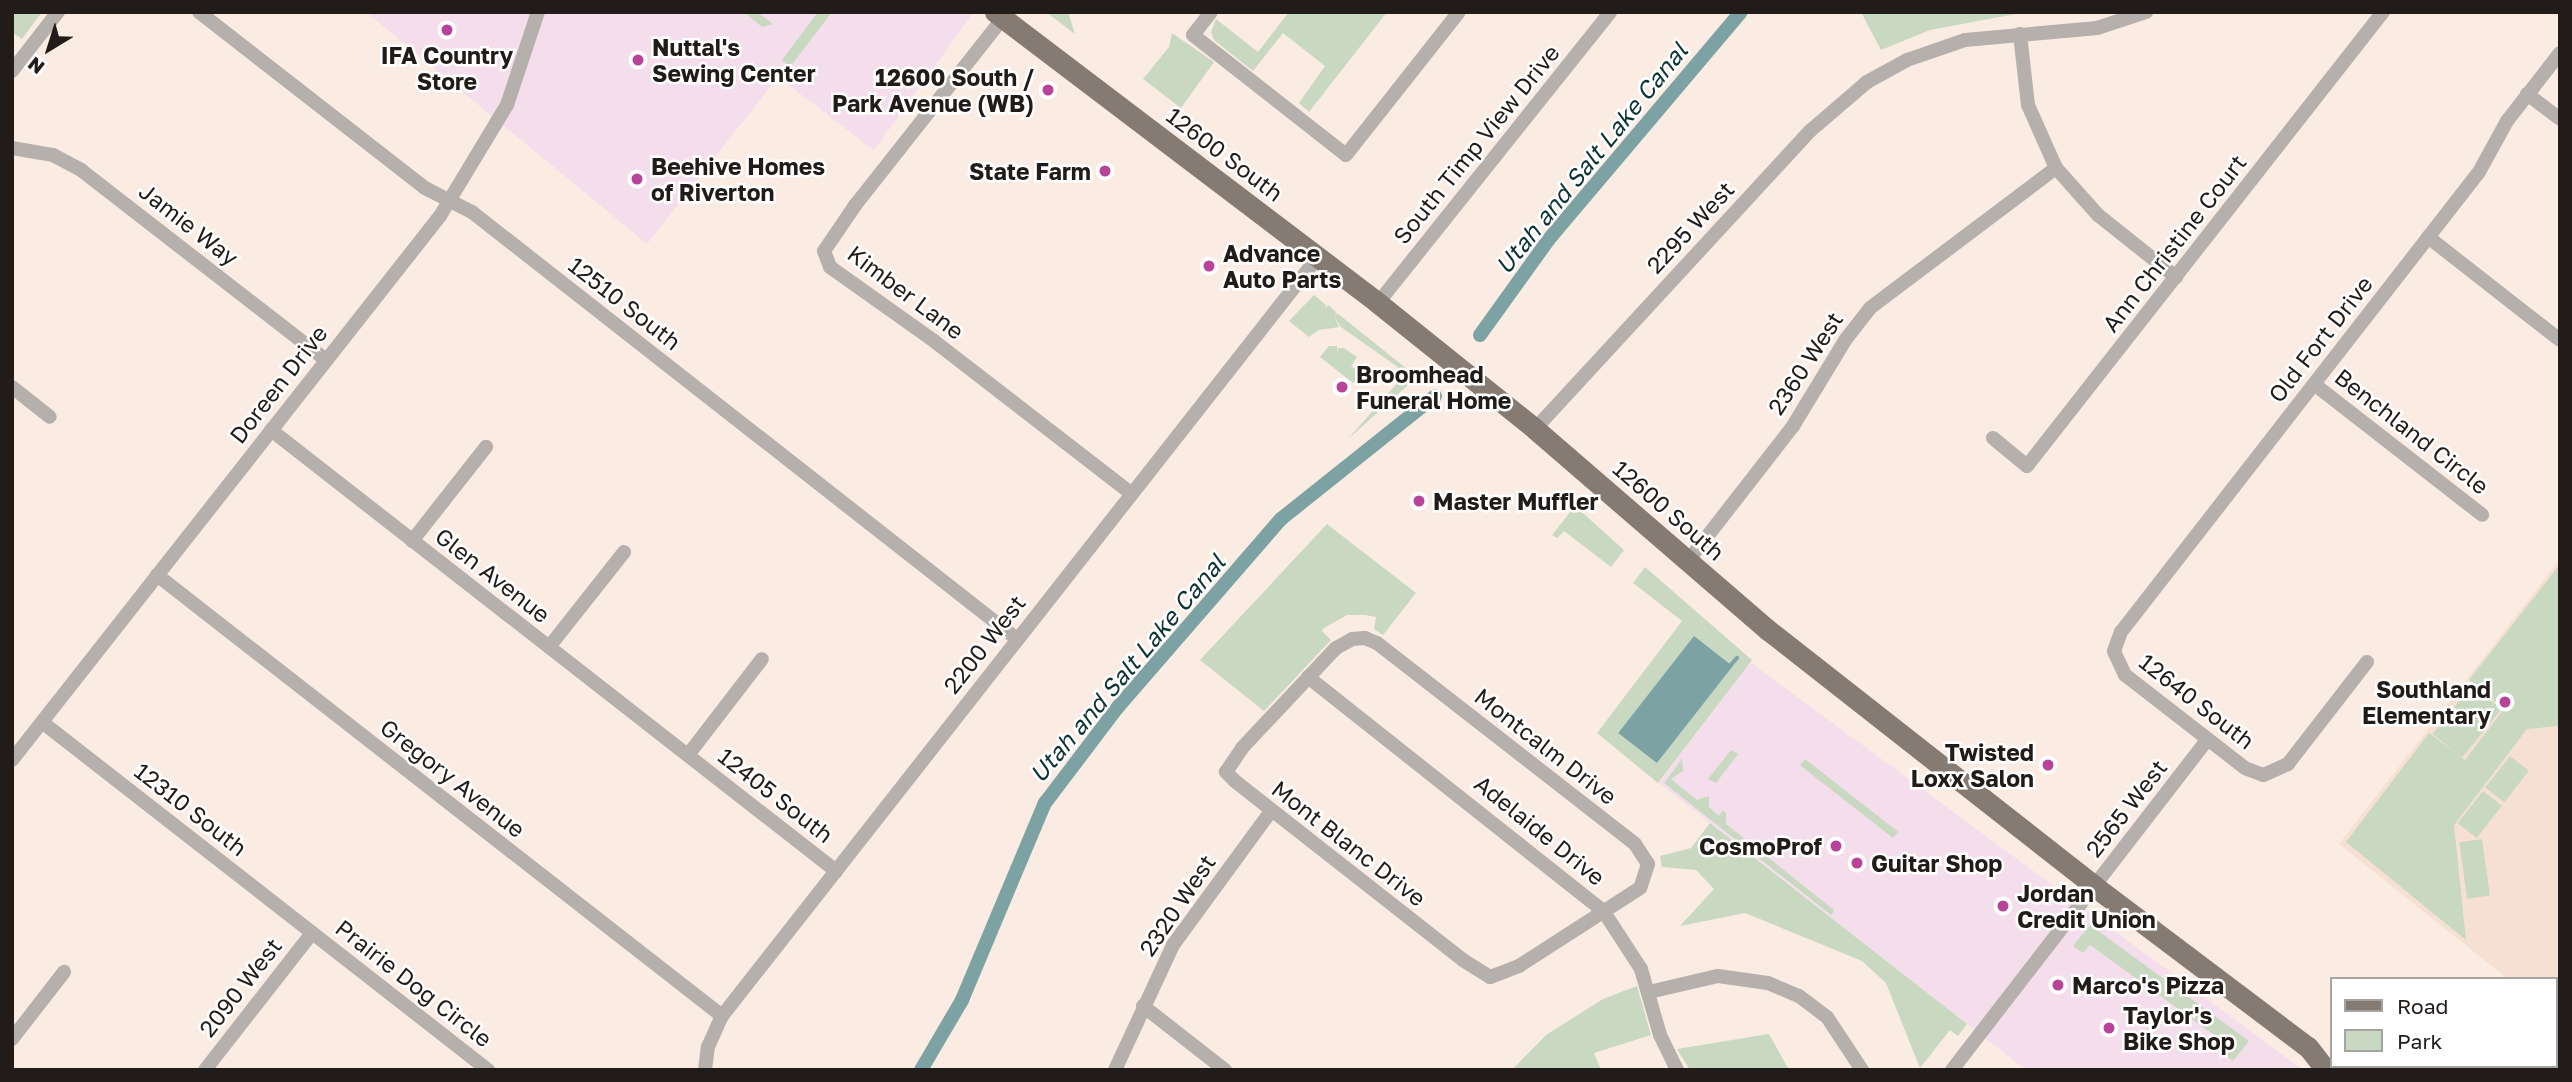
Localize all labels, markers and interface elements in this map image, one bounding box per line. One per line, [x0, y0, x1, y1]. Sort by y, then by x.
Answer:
north arrow [14, 14, 84, 84]
marker: IFA Country Store [439, 22, 455, 38]
place label: Nuttal's Sewing Center [652, 33, 816, 87]
water label: Utah and Salt Lake Canal [1489, 37, 1693, 279]
street label: South Timp View Drive [1387, 39, 1565, 249]
place label: IFA Country Store [381, 41, 513, 95]
text: N [23, 52, 49, 79]
marker: Nuttal's Sewing Center [630, 52, 646, 68]
place label: 12600 South / Park Avenue (WB) [832, 63, 1034, 117]
marker: 12600 South / Park Avenue (WB) [1040, 82, 1056, 98]
street label: 12600 South [1161, 101, 1289, 207]
street label: Ann Christine Court [2096, 149, 2252, 337]
place label: Beehive Homes of Riverton [651, 152, 825, 206]
place label: State Farm [969, 157, 1091, 185]
marker: State Farm [1097, 163, 1113, 179]
marker: Beehive Homes of Riverton [629, 171, 645, 187]
street label: 2295 West [1640, 175, 1740, 279]
street label: Jamie Way [134, 177, 244, 271]
street label: Kimber Lane [842, 239, 970, 345]
place label: Advance Auto Parts [1223, 239, 1341, 293]
street label: 12510 South [563, 251, 687, 355]
marker: Advance Auto Parts [1201, 258, 1217, 274]
street label: Old Fort Drive [2262, 270, 2378, 408]
street label: 2360 West [1762, 307, 1848, 419]
street label: Doreen Drive [223, 319, 333, 449]
place label: Broomhead Funeral Home [1356, 360, 1511, 414]
street label: Benchland Circle [2330, 362, 2494, 500]
marker: Broomhead Funeral Home [1334, 379, 1350, 395]
street label: 12600 South [1608, 454, 1730, 566]
place label: Master Muffler [1433, 487, 1599, 515]
marker: Master Muffler [1411, 493, 1427, 509]
street label: Glen Avenue [430, 522, 556, 628]
water label: Utah and Salt Lake Canal [1023, 548, 1231, 788]
street label: 2200 West [937, 589, 1031, 699]
street label: 12640 South [2134, 648, 2260, 754]
place label: Southland Elementary [2362, 675, 2491, 729]
street label: Montcalm Drive [1469, 682, 1623, 810]
marker: Southland Elementary [2497, 694, 2513, 710]
street label: Gregory Avenue [375, 713, 531, 843]
place label: Twisted Loxx Salon [1911, 738, 2034, 792]
street label: 12405 South [713, 742, 839, 848]
street label: 2565 West [2080, 754, 2172, 862]
street label: 12310 South [129, 757, 253, 861]
marker: Twisted Loxx Salon [2040, 757, 2056, 773]
street label: Adelaide Drive [1469, 769, 1611, 891]
street label: Mont Blanc Drive [1267, 774, 1431, 912]
place label: CosmoProf [1699, 832, 1822, 860]
marker: CosmoProf [1828, 838, 1844, 854]
street label: 2320 West [1133, 849, 1221, 961]
place label: Guitar Shop [1871, 849, 2002, 877]
marker: Guitar Shop [1849, 855, 1865, 871]
place label: Jordan Credit Union [2017, 879, 2156, 933]
marker: Jordan Credit Union [1995, 898, 2011, 914]
street label: Prairie Dog Circle [330, 913, 498, 1053]
street label: 2090 West [193, 932, 287, 1042]
place label: Marco's Pizza [2072, 971, 2224, 999]
marker: Marco's Pizza [2050, 977, 2066, 993]
legend [2330, 977, 2558, 1068]
text: Road [2397, 993, 2448, 1019]
place label: Taylor's Bike Shop [2123, 1001, 2235, 1055]
marker: Taylor's Bike Shop [2101, 1020, 2117, 1036]
text: Park [2397, 1028, 2442, 1054]

